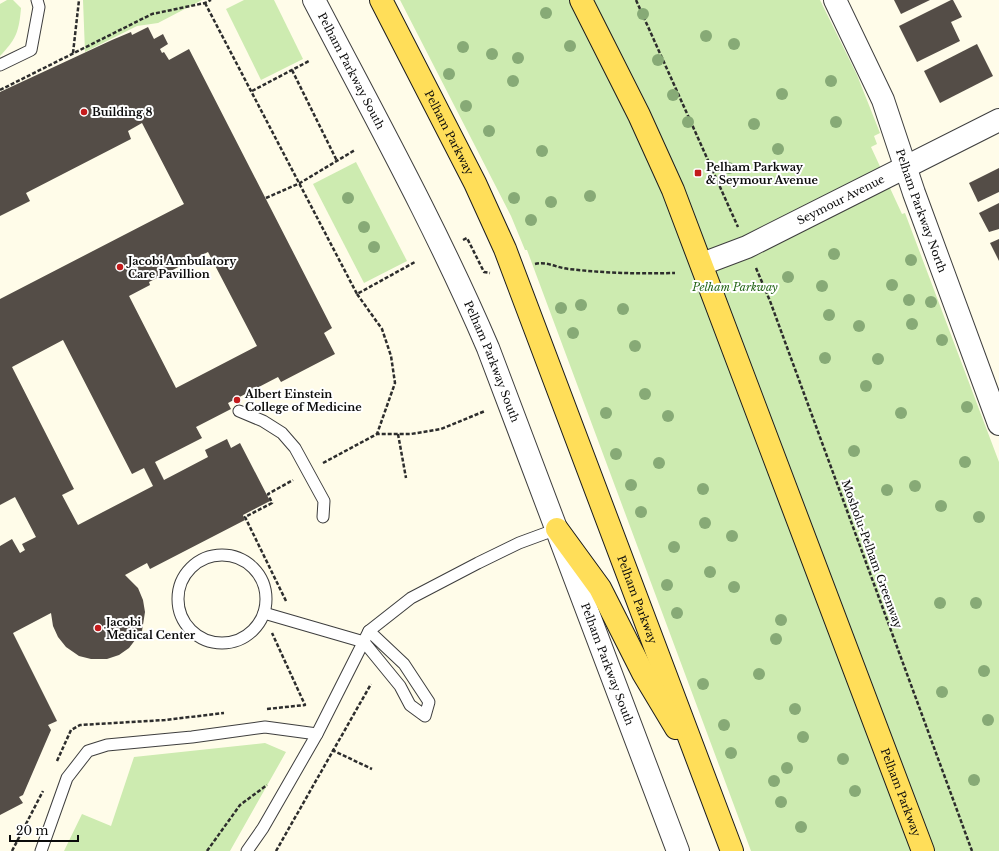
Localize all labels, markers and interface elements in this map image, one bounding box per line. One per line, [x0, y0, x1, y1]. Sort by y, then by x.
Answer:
street label: Pelham Parkway South [315, 10, 388, 132]
street label: Pelham Parkway [421, 88, 477, 177]
place label: Building 8 [92, 105, 152, 119]
marker: Building 8 [79, 107, 89, 117]
street label: Pelham Parkway North [893, 147, 950, 275]
place label: Pelham Parkway & Seymour Avenue [706, 160, 819, 187]
marker: Pelham Parkway & Seymour Avenue [693, 168, 703, 178]
street label: Seymour Avenue [795, 172, 887, 228]
place label: Jacobi Ambulatory Care Pavillion [126, 254, 237, 281]
marker: Jacobi Ambulatory Care Pavillion [115, 262, 125, 272]
park label: Pelham Parkway [691, 280, 778, 294]
street label: Pelham Parkway South [461, 298, 523, 425]
place label: Albert Einstein College of Medicine [244, 387, 362, 414]
marker: Albert Einstein College of Medicine [232, 395, 242, 405]
street label: Mosholu-Pelham Greenway [839, 478, 905, 630]
street label: Pelham Parkway [614, 553, 660, 646]
street label: Pelham Parkway South [578, 601, 637, 728]
place label: Jacobi Medical Center [104, 615, 196, 642]
marker: Jacobi Medical Center [93, 623, 103, 633]
street label: Pelham Parkway [878, 746, 924, 838]
scale bar [10, 817, 78, 843]
text: 20 m [16, 823, 48, 838]

